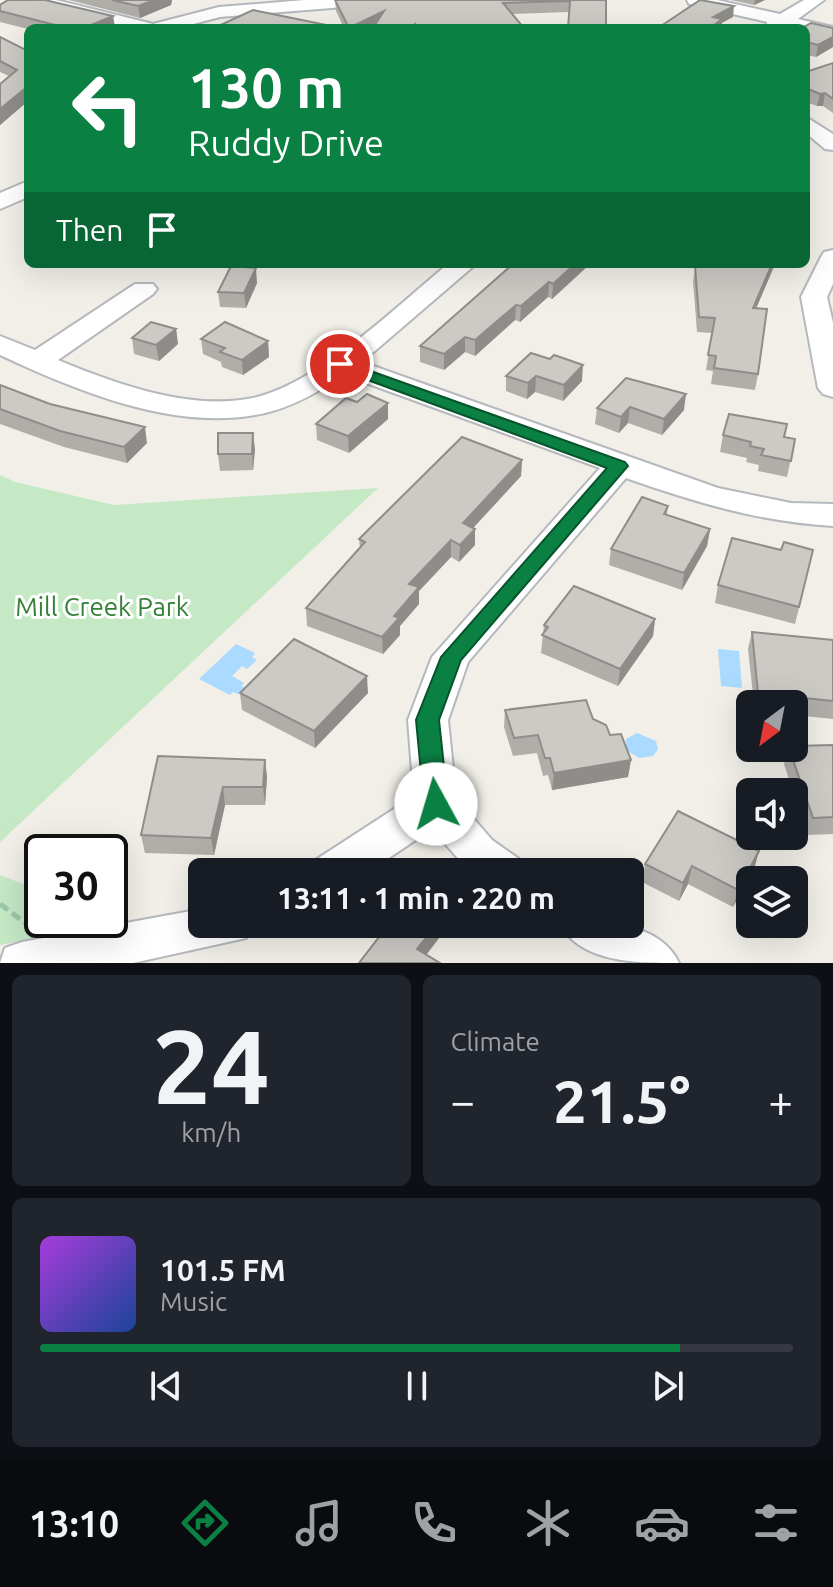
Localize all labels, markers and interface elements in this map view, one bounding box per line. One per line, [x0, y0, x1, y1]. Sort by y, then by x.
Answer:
icon: left [56, 56, 160, 160]
text: 130 m [188, 56, 344, 119]
text: Ruddy Drive [188, 122, 384, 163]
icon: arrive [140, 208, 184, 252]
text: Then [56, 213, 124, 247]
pin [306, 330, 374, 398]
icon: arrive [318, 342, 362, 386]
park label: Mill Creek Park [15, 592, 189, 621]
north arrow [736, 690, 808, 762]
map controls [736, 690, 808, 938]
position arrow [394, 762, 478, 846]
button: sound [736, 778, 808, 850]
speed limit sign: 30 [24, 834, 128, 938]
button: layers [736, 866, 808, 938]
text: 13:11 · 1 min · 220 m [277, 881, 555, 915]
text: 24 [153, 1007, 270, 1124]
text: Climate [451, 1027, 540, 1056]
text: 21.5° [553, 1067, 690, 1134]
text: − [451, 1076, 475, 1125]
text: + [768, 1076, 793, 1125]
text: km/h [181, 1118, 241, 1147]
text: 101.5 FM [160, 1253, 286, 1287]
text: Music [160, 1287, 227, 1316]
icon: previous [144, 1364, 188, 1408]
icon: pause [395, 1364, 439, 1408]
icon: next [646, 1364, 690, 1408]
icon: directions [177, 1495, 233, 1551]
icon: music [291, 1495, 347, 1551]
icon: phone [406, 1495, 462, 1551]
icon: climate [520, 1495, 576, 1551]
icon: car [634, 1495, 690, 1551]
icon: filters [748, 1495, 804, 1551]
text: 13:10 [29, 1503, 119, 1544]

